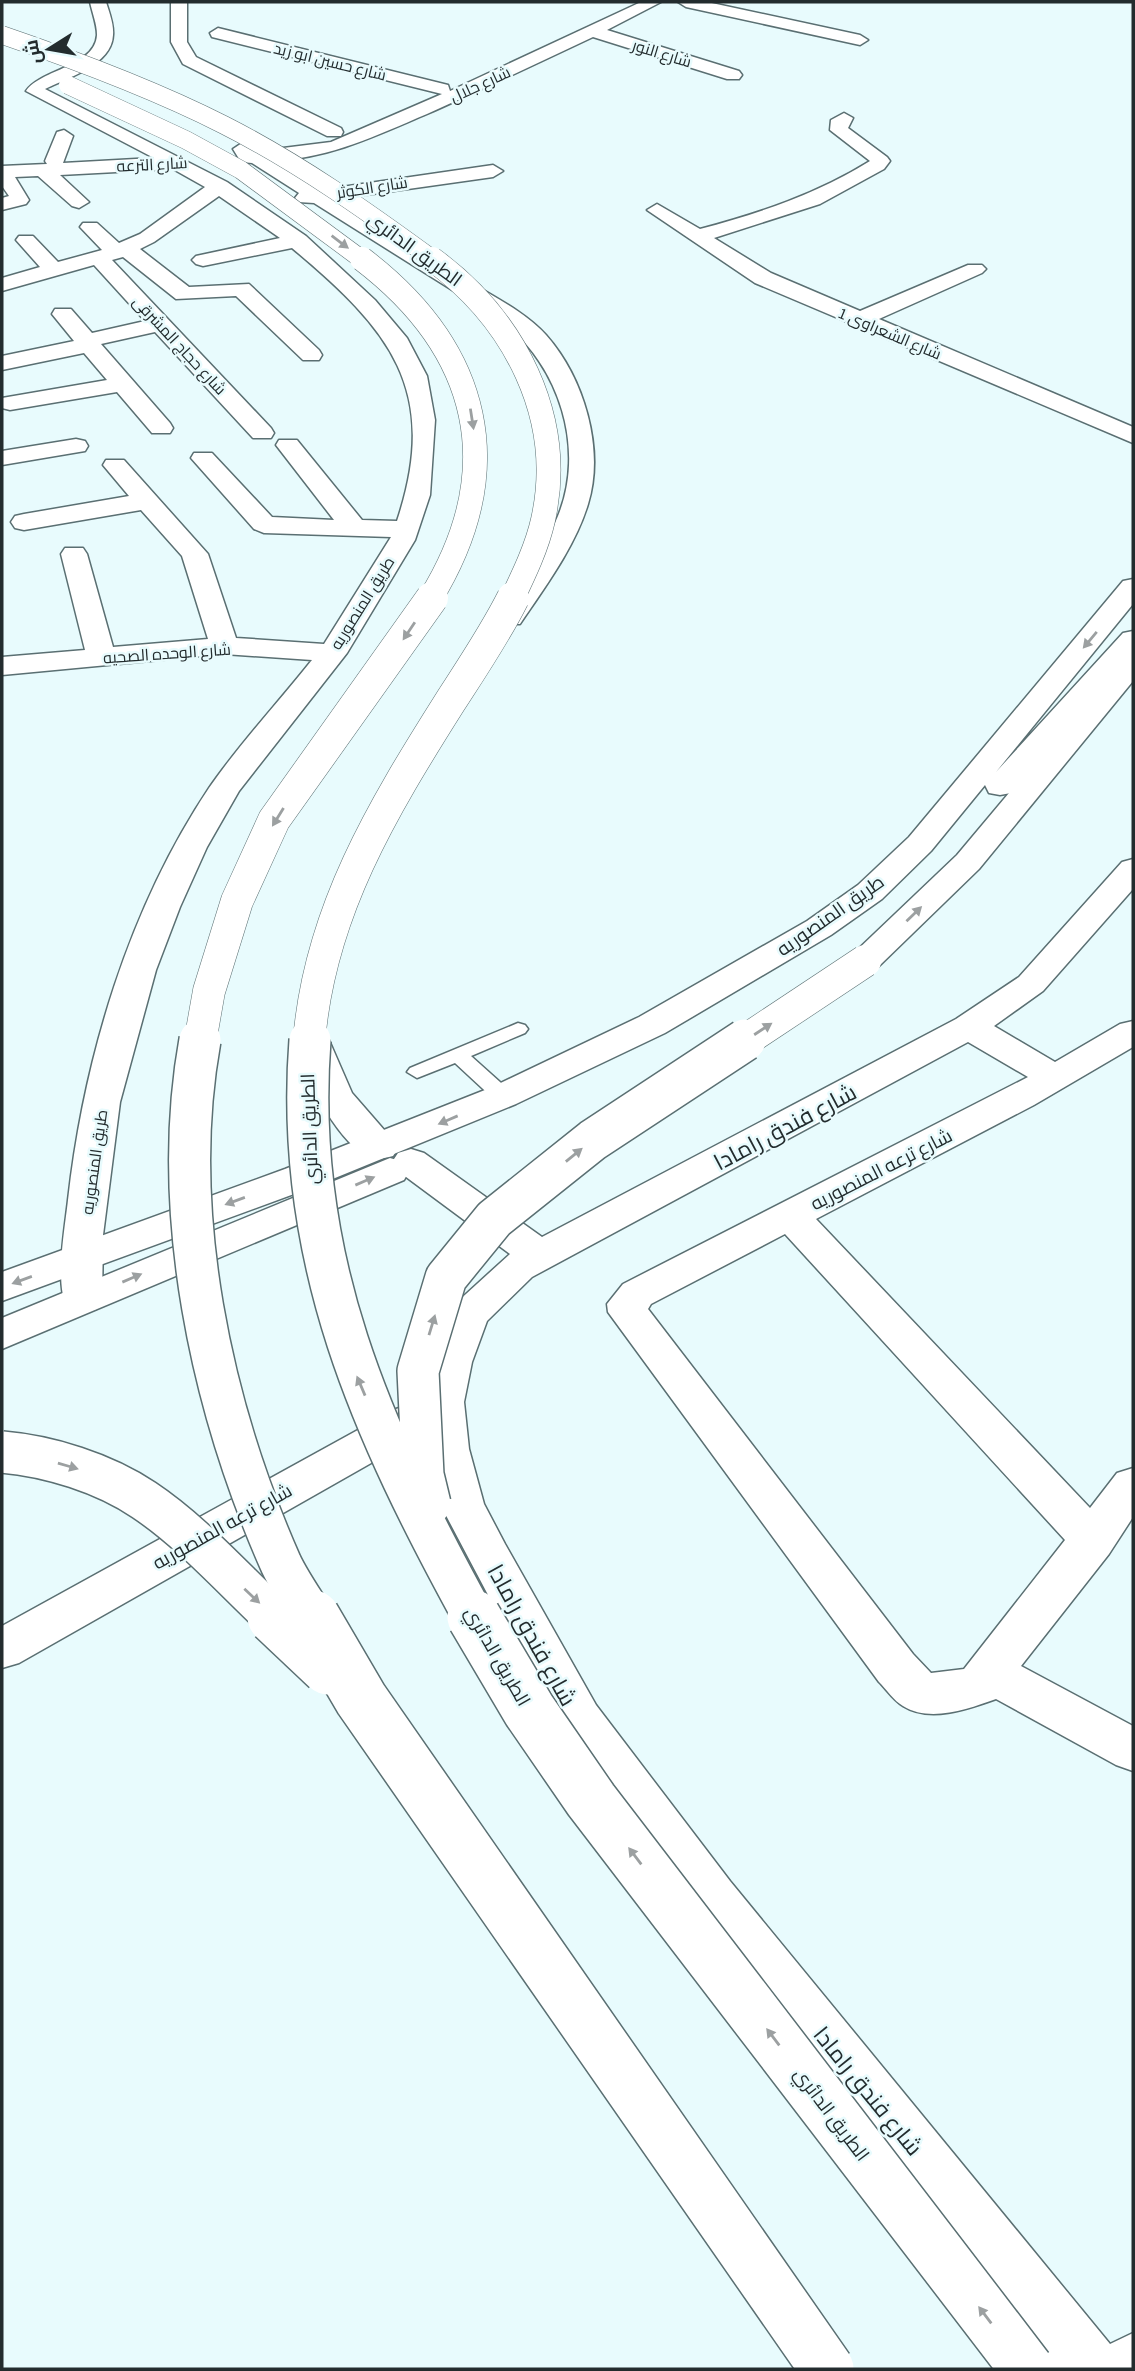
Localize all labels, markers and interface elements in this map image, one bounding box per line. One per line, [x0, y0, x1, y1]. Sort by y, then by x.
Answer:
north arrow [14, 14, 84, 84]
street label: شارع النور [628, 34, 694, 73]
text: ش [18, 37, 49, 67]
street label: شارع حسين ابو زيد [271, 37, 388, 87]
street label: شارع جلال [447, 61, 514, 108]
street label: شارع الترعه [116, 152, 188, 178]
street label: شارع الكوثر [334, 172, 409, 205]
street label: الطريق الدائري [361, 207, 467, 294]
one-way arrow [331, 235, 349, 249]
street label: شارع حجاج المشرقى [127, 291, 231, 400]
street label: شارع الشعراوى 1 [835, 302, 945, 366]
one-way arrow [467, 408, 478, 430]
street label: طريق المنصوريه [325, 553, 400, 654]
one-way arrow [402, 622, 416, 640]
one-way arrow [1082, 630, 1097, 648]
street label: شارع الوحده الصحيه [102, 639, 232, 669]
one-way arrow [271, 807, 284, 826]
street label: طريق المنصوريه [772, 869, 890, 963]
one-way arrow [906, 905, 923, 922]
one-way arrow [754, 1022, 772, 1036]
street label: الطريق الدائري [295, 1073, 326, 1185]
street label: شارع فندق رامادا [708, 1076, 863, 1179]
street label: طريق المنصوريه [77, 1108, 113, 1216]
one-way arrow [437, 1114, 458, 1125]
street label: شارع ترعه المنصوريه [806, 1123, 957, 1218]
one-way arrow [564, 1148, 582, 1163]
one-way arrow [354, 1175, 375, 1186]
one-way arrow [225, 1196, 246, 1207]
one-way arrow [122, 1272, 142, 1284]
one-way arrow [11, 1274, 32, 1285]
one-way arrow [428, 1315, 438, 1336]
one-way arrow [355, 1375, 366, 1396]
one-way arrow [57, 1461, 79, 1472]
street label: شارع ترعه المنصوريه [148, 1478, 297, 1577]
street label: شارع فندق رامادا [479, 1558, 584, 1712]
one-way arrow [243, 1588, 261, 1604]
street label: الطريق الدائري [457, 1602, 536, 1712]
one-way arrow [628, 1847, 642, 1865]
street label: شارع فندق رامادا [805, 2020, 930, 2163]
one-way arrow [766, 2028, 780, 2046]
street label: الطريق الدائري [787, 2062, 875, 2167]
one-way arrow [979, 2306, 993, 2324]

